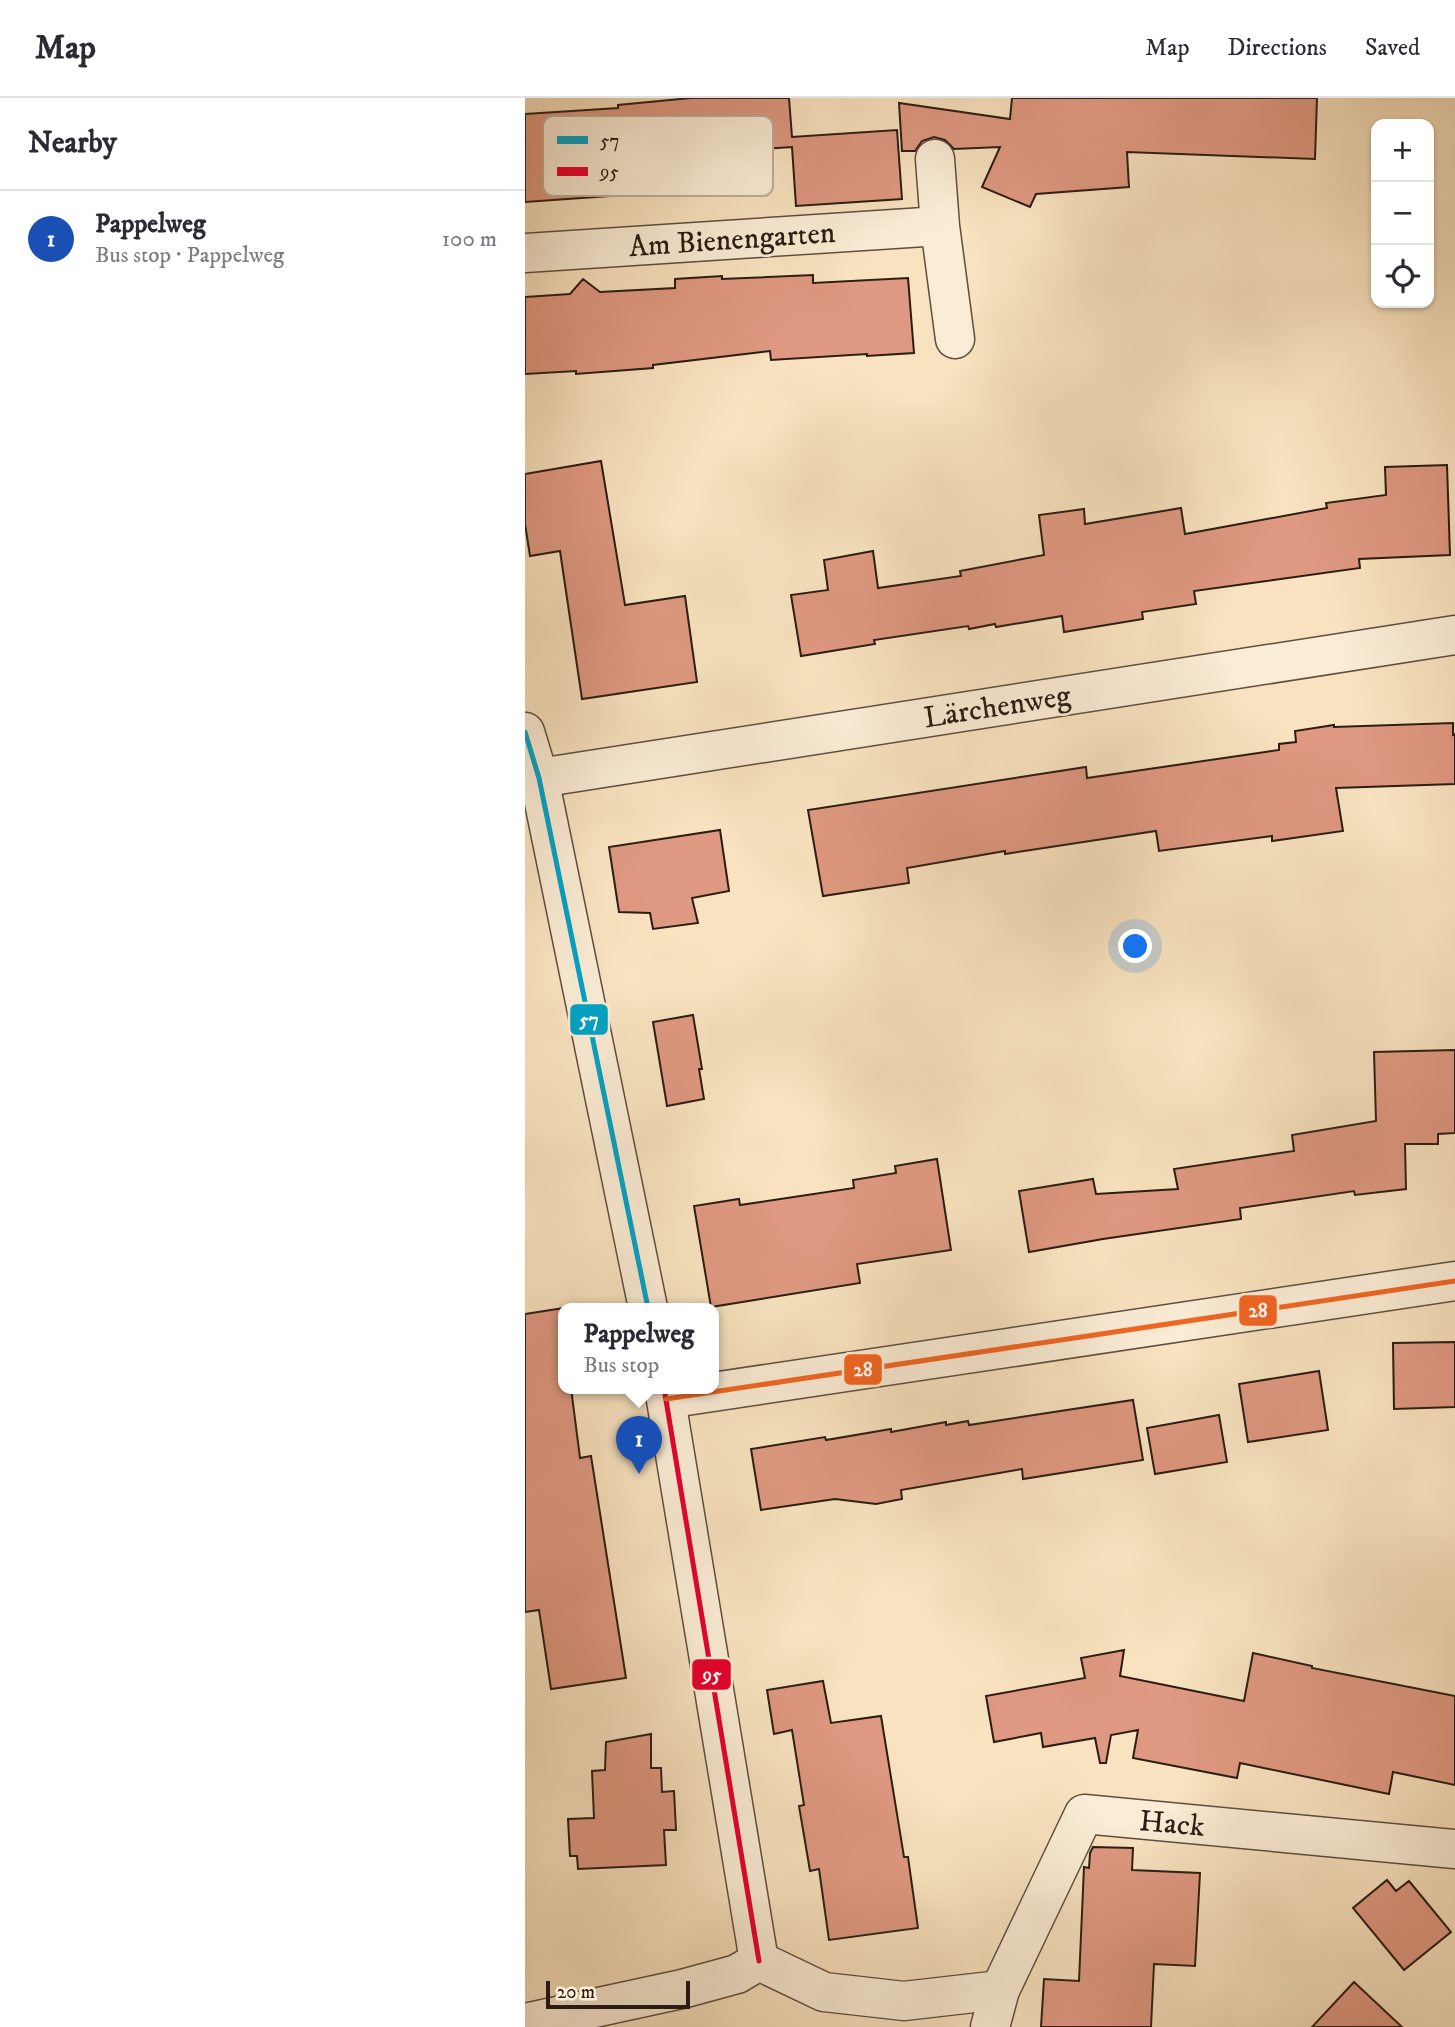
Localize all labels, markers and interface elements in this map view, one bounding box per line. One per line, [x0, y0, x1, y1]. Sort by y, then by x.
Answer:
text: Map [35, 28, 96, 69]
text: Map [1145, 33, 1190, 63]
text: Directions [1228, 33, 1327, 63]
text: Saved [1365, 33, 1420, 63]
legend [543, 116, 773, 196]
map controls [1371, 119, 1434, 308]
button: + [1371, 119, 1434, 182]
text: Nearby [28, 125, 117, 162]
text: 57 [600, 130, 619, 153]
text: 95 [599, 161, 619, 184]
button: − [1371, 182, 1434, 245]
text: Pappelweg [95, 208, 206, 241]
street label: Am Bienengarten [628, 215, 837, 266]
text: 1 [47, 225, 55, 254]
text: 100 m [442, 225, 497, 254]
text: Bus stop · Pappelweg [95, 241, 284, 270]
button: locate [1371, 245, 1434, 308]
street label: Lärchenweg [921, 678, 1074, 737]
your location [1118, 929, 1152, 963]
line badge: 57 [569, 1003, 609, 1036]
text: 57 [578, 1009, 599, 1032]
line badge: 28 [1238, 1294, 1278, 1327]
text: 28 [1249, 1300, 1268, 1323]
popup [558, 1303, 719, 1394]
text: Pappelweg [583, 1318, 694, 1351]
text: Bus stop [583, 1351, 659, 1380]
line badge: 28 [843, 1353, 883, 1386]
text: 28 [854, 1359, 873, 1382]
pin: 1 [616, 1416, 662, 1474]
line badge: 95 [691, 1658, 732, 1691]
text: 95 [701, 1664, 722, 1687]
street label: Hack [1138, 1803, 1206, 1846]
scale bar [546, 1978, 689, 2010]
text: 20 m [557, 1981, 595, 2004]

